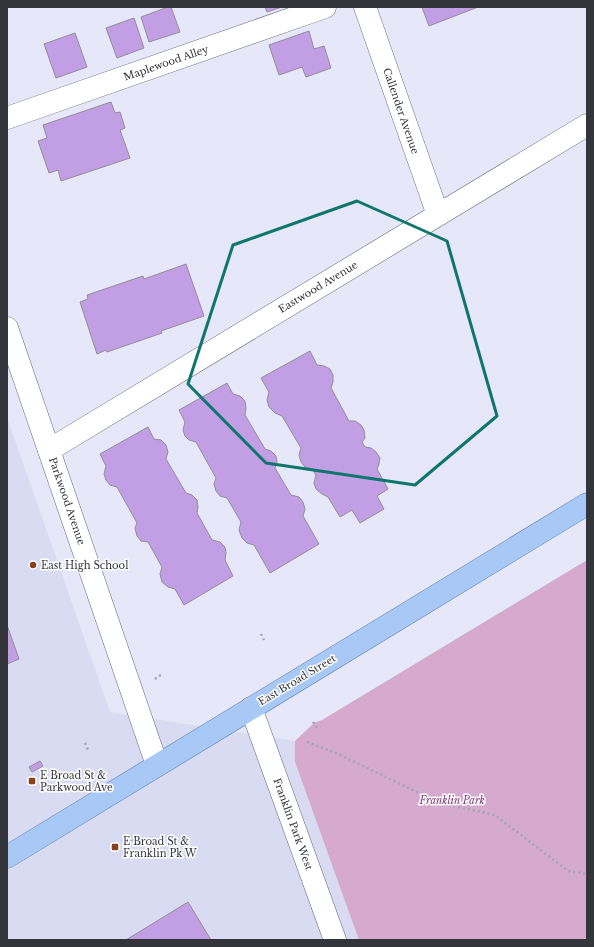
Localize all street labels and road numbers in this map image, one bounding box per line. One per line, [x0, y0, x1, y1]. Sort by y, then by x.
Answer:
street label: Maplewood Alley [122, 42, 211, 84]
street label: Callender Avenue [380, 66, 422, 156]
street label: Eastwood Avenue [276, 258, 360, 316]
street label: Parkwood Avenue [46, 455, 88, 547]
street label: East Broad Street [256, 652, 338, 708]
street label: Franklin Park West [270, 776, 316, 872]

